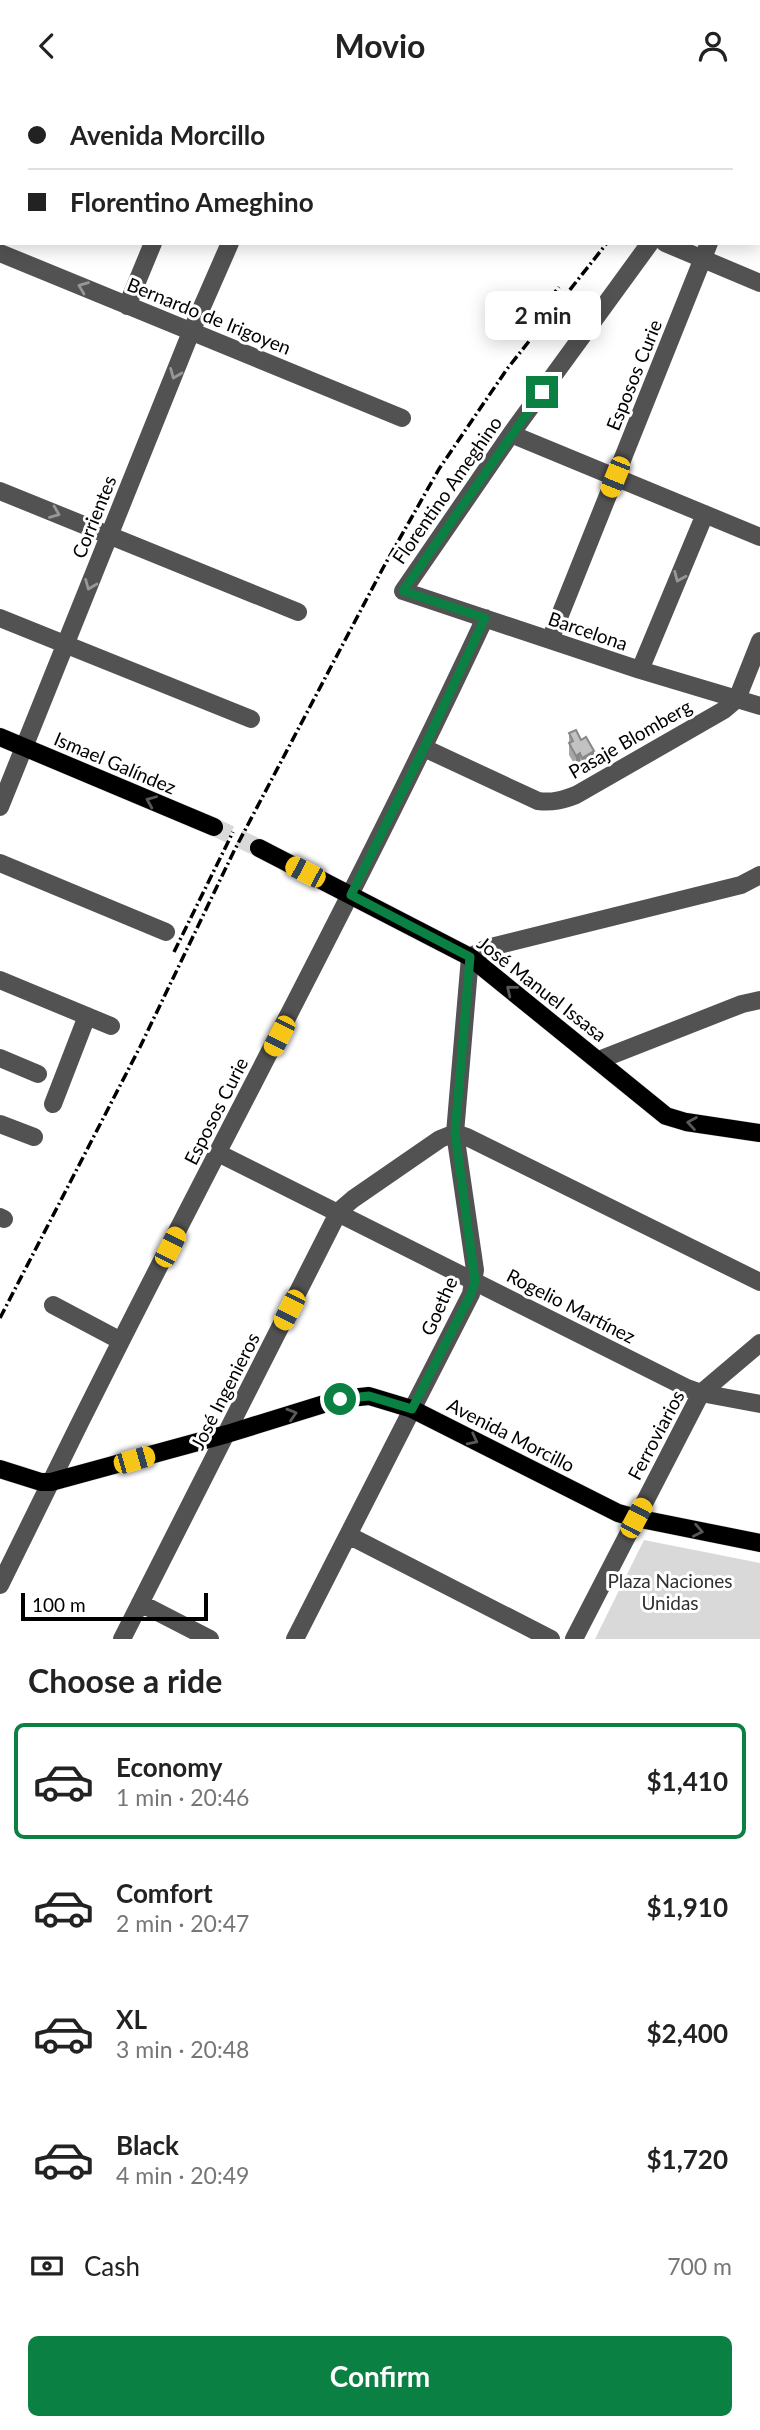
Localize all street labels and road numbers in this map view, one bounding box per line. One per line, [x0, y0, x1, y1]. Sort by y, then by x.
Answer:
street label: Bernardo de Irigoyen [124, 272, 294, 359]
street label: Esposos Curie [601, 316, 666, 433]
street label: Florentino Ameghino [387, 411, 506, 568]
street label: Corrientes [67, 472, 121, 562]
street label: Barcelona [545, 606, 631, 655]
street label: Pasaje Blomberg [564, 694, 695, 783]
street label: Ismael Galíndez [51, 727, 179, 799]
street label: José Manuel Issasa [473, 931, 611, 1046]
street label: Esposos Curie [179, 1053, 252, 1168]
street label: Rogelio Martínez [503, 1263, 639, 1348]
street label: Goethe [415, 1273, 462, 1339]
street label: José Ingenieros [185, 1329, 264, 1453]
street label: Ferroviarios [622, 1386, 689, 1484]
street label: Avenida Morcillo [444, 1393, 579, 1477]

